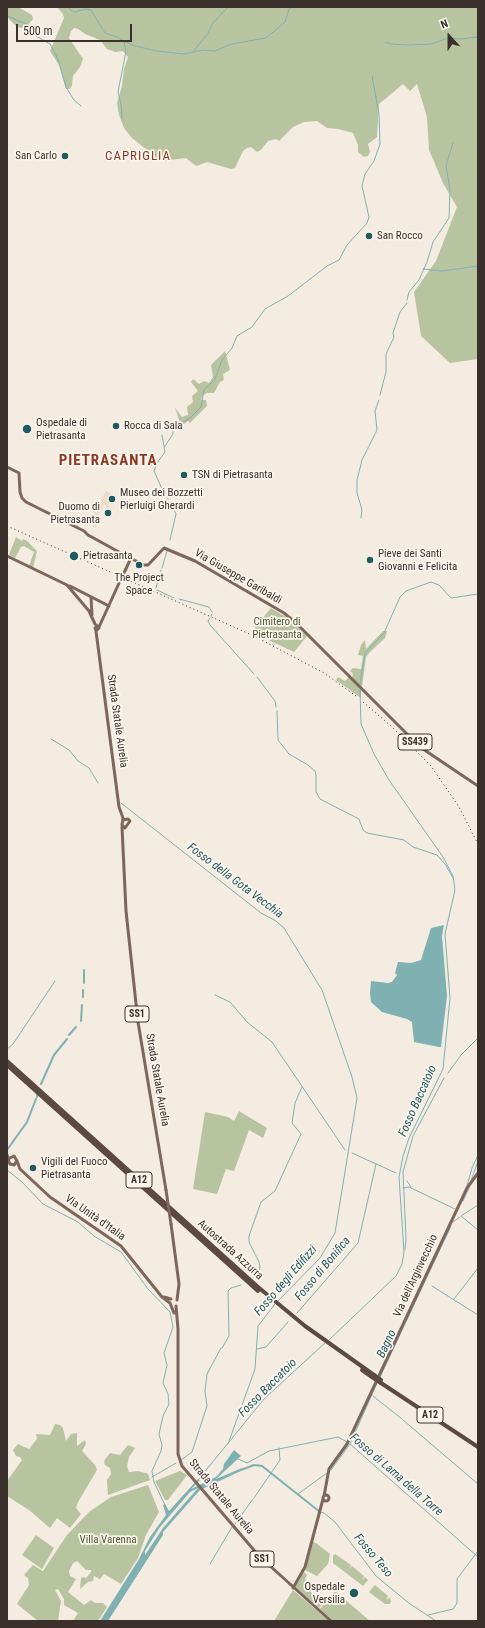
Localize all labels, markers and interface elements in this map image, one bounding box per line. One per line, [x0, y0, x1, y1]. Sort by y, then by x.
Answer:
scale bar [18, 16, 134, 42]
north arrow [429, 16, 469, 56]
text: N [439, 17, 450, 32]
text: 500 m [23, 24, 53, 38]
place label: San Carlo [15, 149, 57, 163]
district label: CAPRIGLIA [105, 149, 171, 165]
marker: San Carlo [60, 151, 70, 161]
place label: San Rocco [377, 229, 423, 243]
marker: San Rocco [364, 231, 374, 241]
place label: Ospedale di Pietrasanta [36, 416, 87, 442]
place label: Rocca di Sala [124, 419, 183, 433]
marker: Rocca di Sala [111, 421, 121, 431]
marker: Ospedale di Pietrasanta [21, 423, 33, 435]
district label: PIETRASANTA [59, 452, 157, 470]
place label: TSN di Pietrasanta [192, 468, 273, 482]
marker: TSN di Pietrasanta [179, 470, 189, 480]
place label: Museo dei Bozzetti Pierluigi Gherardi [120, 486, 203, 512]
marker: Museo dei Bozzetti Pierluigi Gherardi [107, 494, 117, 504]
place label: Duomo di Pietrasanta [50, 500, 100, 526]
marker: Duomo di Pietrasanta [103, 508, 113, 518]
street label: Via Giuseppe Garibaldi [192, 547, 284, 607]
place label: Pieve dei Santi Giovanni e Felicita [378, 547, 457, 573]
place label: Pietrasanta [83, 549, 133, 563]
marker: Pietrasanta [68, 550, 80, 562]
marker: Pieve dei Santi Giovanni e Felicita [365, 555, 375, 565]
marker: The Project Space [134, 560, 144, 570]
place label: The Project Space [114, 571, 164, 597]
park label: Cimitero di Pietrasanta [252, 615, 302, 641]
street label: Strada Statale Aurelia [104, 674, 130, 768]
road number: SS439 [398, 734, 432, 750]
water label: Fosso della Gota Vecchia [184, 840, 286, 922]
road number: SS1 [125, 1006, 149, 1022]
street label: Strada Statale Aurelia [142, 1033, 172, 1127]
water label: Fosso Baccatoio [396, 1063, 440, 1139]
place label: Vigili del Fuoco Pietrasanta [41, 1155, 107, 1181]
marker: Vigili del Fuoco Pietrasanta [28, 1163, 38, 1173]
road number: A12 [126, 1172, 152, 1188]
street label: Via Unità d'Italia [62, 1192, 128, 1244]
street label: Autostrada Azzurra [195, 1217, 265, 1283]
street label: Via dell'Arginvecchio [391, 1233, 441, 1319]
water label: Fosso di Bonifica [292, 1234, 354, 1304]
water label: Fosso degli Edifizzi [252, 1243, 320, 1319]
water label: Bagno [374, 1328, 400, 1360]
water label: Fosso Baccatoio [236, 1356, 300, 1420]
road number: A12 [417, 1407, 443, 1423]
water label: Fosso di Lama della Torre [347, 1431, 445, 1519]
street label: Strada Statale Aurelia [186, 1457, 256, 1537]
water label: Fosso Teso [351, 1531, 395, 1581]
park label: Villa Varenna [79, 1533, 137, 1547]
road number: SS1 [250, 1551, 274, 1567]
place label: Ospedale Versilia [304, 1580, 345, 1606]
marker: Ospedale Versilia [348, 1587, 360, 1599]

